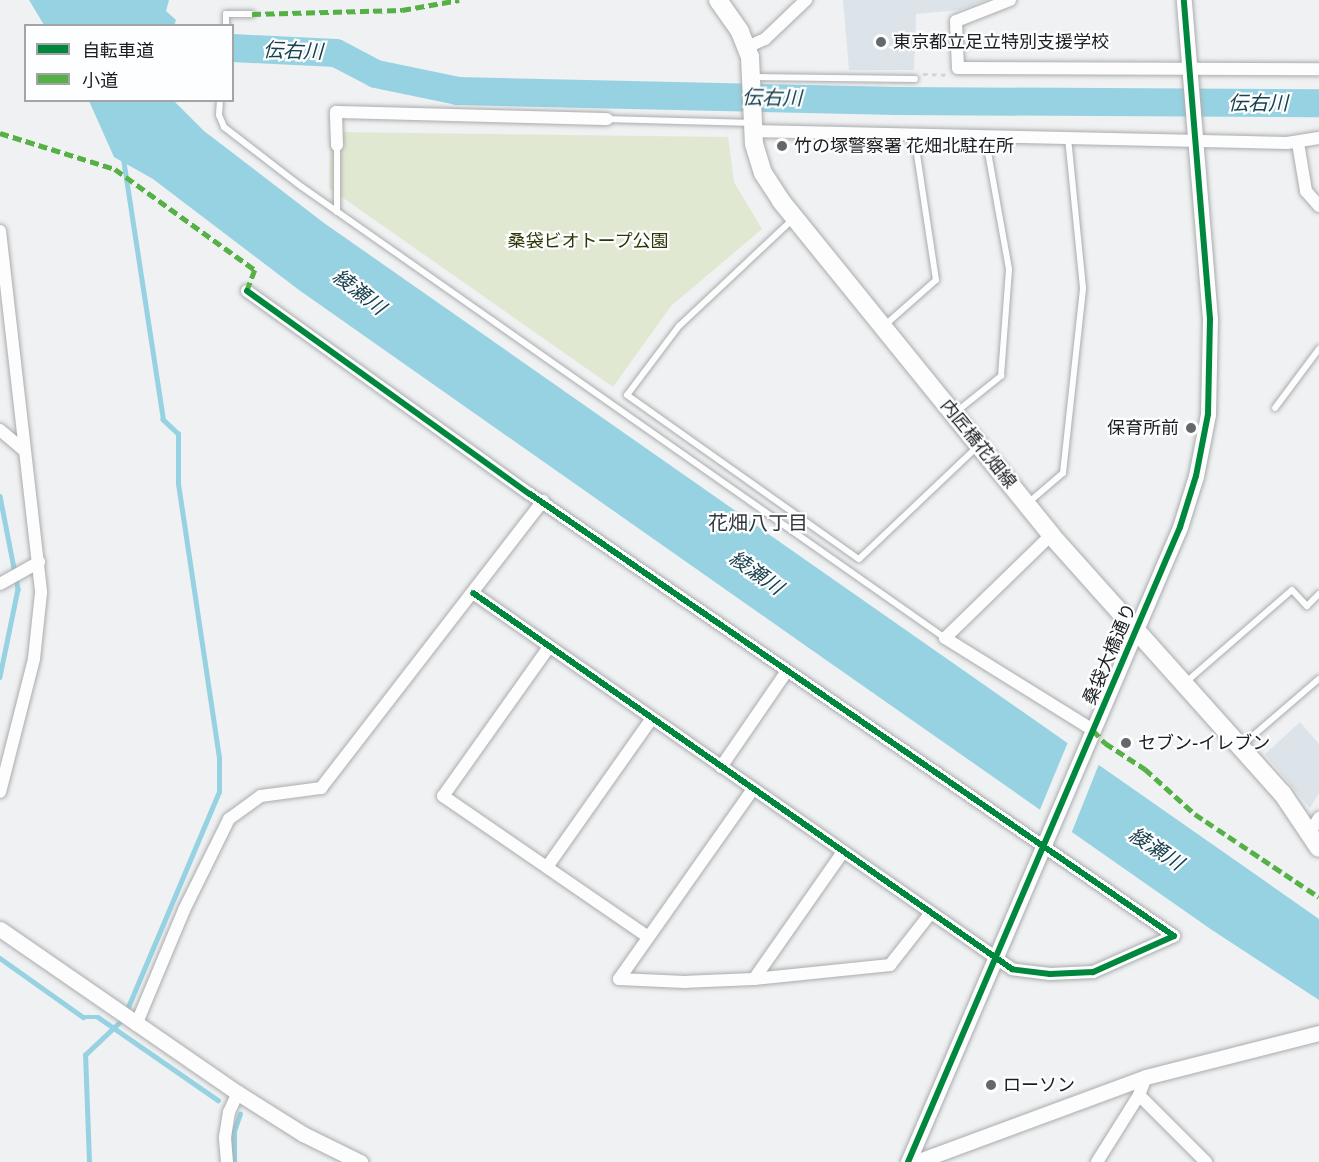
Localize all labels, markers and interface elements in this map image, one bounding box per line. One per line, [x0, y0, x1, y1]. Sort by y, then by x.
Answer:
legend [24, 24, 234, 102]
place label: 東京都立足立特別支援学校 [893, 31, 1109, 53]
marker: 東京都立足立特別支援学校 [874, 35, 888, 49]
water label: 伝右川 [263, 38, 323, 64]
text: 自転車道 [82, 40, 154, 62]
text: 小道 [82, 70, 118, 92]
water label: 伝右川 [742, 85, 802, 111]
water label: 伝右川 [1228, 91, 1288, 115]
place label: 竹の塚警察署 花畑北駐在所 [794, 135, 1014, 157]
marker: 竹の塚警察署 花畑北駐在所 [775, 139, 789, 153]
park label: 桑袋ビオトープ公園 [507, 230, 669, 252]
water label: 綾瀬川 [328, 264, 390, 320]
street label: 内匠橋花畑線 [936, 395, 1020, 493]
place label: 保育所前 [1107, 417, 1179, 439]
marker: 保育所前 [1184, 421, 1198, 435]
district label: 花畑八丁目 [708, 511, 808, 535]
water label: 綾瀬川 [725, 546, 787, 600]
street label: 桑袋大橋通り [1079, 600, 1141, 708]
place label: セブン-イレブン [1138, 732, 1270, 754]
marker: セブン-イレブン [1119, 736, 1133, 750]
water label: 綾瀬川 [1124, 823, 1188, 875]
place label: ローソン [1003, 1074, 1075, 1096]
marker: ローソン [984, 1078, 998, 1092]

